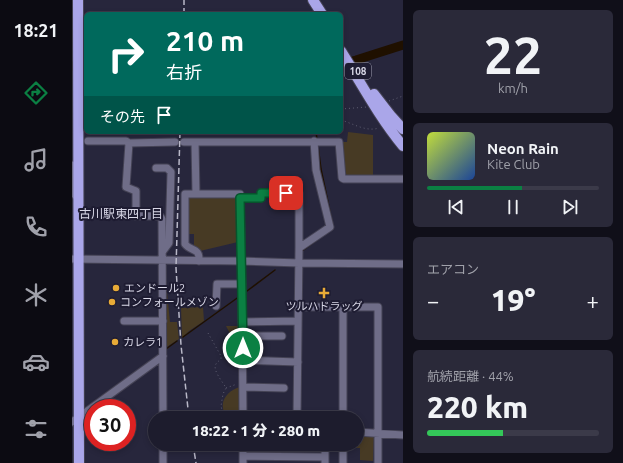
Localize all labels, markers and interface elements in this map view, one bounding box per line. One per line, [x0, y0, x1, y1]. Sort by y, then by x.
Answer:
text: 18:21 [13, 20, 59, 40]
text: 210 m [166, 25, 244, 56]
text: 22 [484, 26, 542, 84]
icon: right [100, 28, 152, 80]
text: 右折 [166, 62, 202, 82]
road number: 108 [345, 63, 371, 79]
icon: directions [22, 79, 50, 107]
text: km/h [498, 81, 528, 95]
icon: arrive [153, 104, 175, 126]
text: その先 [100, 108, 145, 125]
text: Neon Rain [487, 140, 559, 157]
icon: music [22, 146, 50, 174]
text: Kite Club [487, 157, 540, 171]
pin [269, 176, 303, 210]
icon: arrive [275, 182, 297, 204]
icon: previous [445, 196, 467, 218]
icon: pause [502, 196, 524, 218]
icon: next [559, 196, 581, 218]
district label: 古川駅東四丁目 [79, 207, 163, 220]
icon: phone [22, 213, 50, 241]
text: エアコン [427, 262, 479, 276]
icon: climate [22, 281, 50, 309]
place label: エンドール2 [124, 282, 185, 294]
marker: エンドール2 [111, 283, 121, 293]
text: 19° [491, 283, 535, 317]
marker: ツルハドラッグ [319, 288, 329, 298]
text: − [427, 288, 439, 313]
text: + [587, 288, 599, 313]
place label: コンフォールメゾン [120, 296, 219, 308]
marker: コンフォールメゾン [107, 297, 117, 307]
place label: ツルハドラッグ [286, 300, 363, 312]
position arrow [222, 327, 264, 369]
place label: カレラ1 [123, 336, 162, 348]
marker: カレラ1 [110, 337, 120, 347]
icon: car [22, 348, 50, 376]
text: 航続距離 · 44% [427, 369, 514, 383]
text: 220 km [427, 390, 528, 424]
speed limit sign: 30 [84, 399, 136, 451]
icon: filters [22, 415, 50, 443]
text: 18:22 · 1 分 · 280 m [192, 422, 320, 439]

